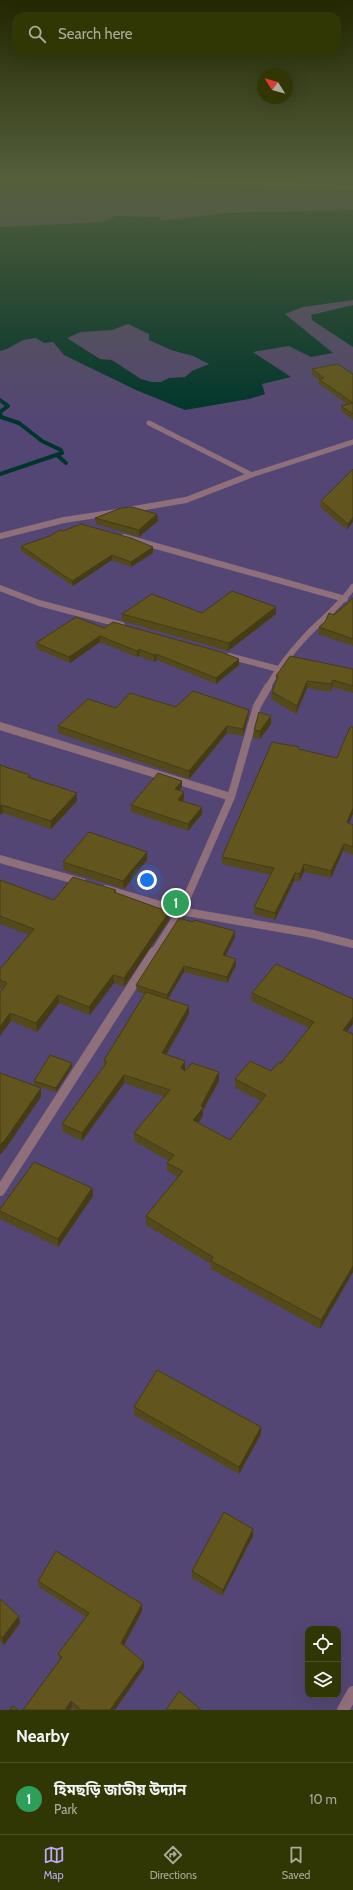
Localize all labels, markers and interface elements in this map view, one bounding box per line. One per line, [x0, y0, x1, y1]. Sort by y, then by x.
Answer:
search box [12, 12, 341, 56]
icon: search [26, 23, 48, 45]
text: Search here [58, 25, 133, 43]
north arrow [257, 68, 293, 104]
your location [137, 870, 157, 890]
pin: 1 [163, 888, 189, 918]
map controls [305, 1626, 341, 1698]
button: locate [305, 1626, 341, 1662]
button: layers [305, 1662, 341, 1698]
text: Nearby [16, 1726, 69, 1746]
text: হিমছড়ি জাতীয় উদ্যান [54, 1781, 186, 1799]
text: 1 [27, 1791, 31, 1807]
text: 10 m [309, 1791, 337, 1807]
text: Park [54, 1801, 77, 1817]
tab: Map [43, 1844, 65, 1882]
tab: Directions [150, 1844, 197, 1882]
tab: Saved [282, 1844, 310, 1882]

